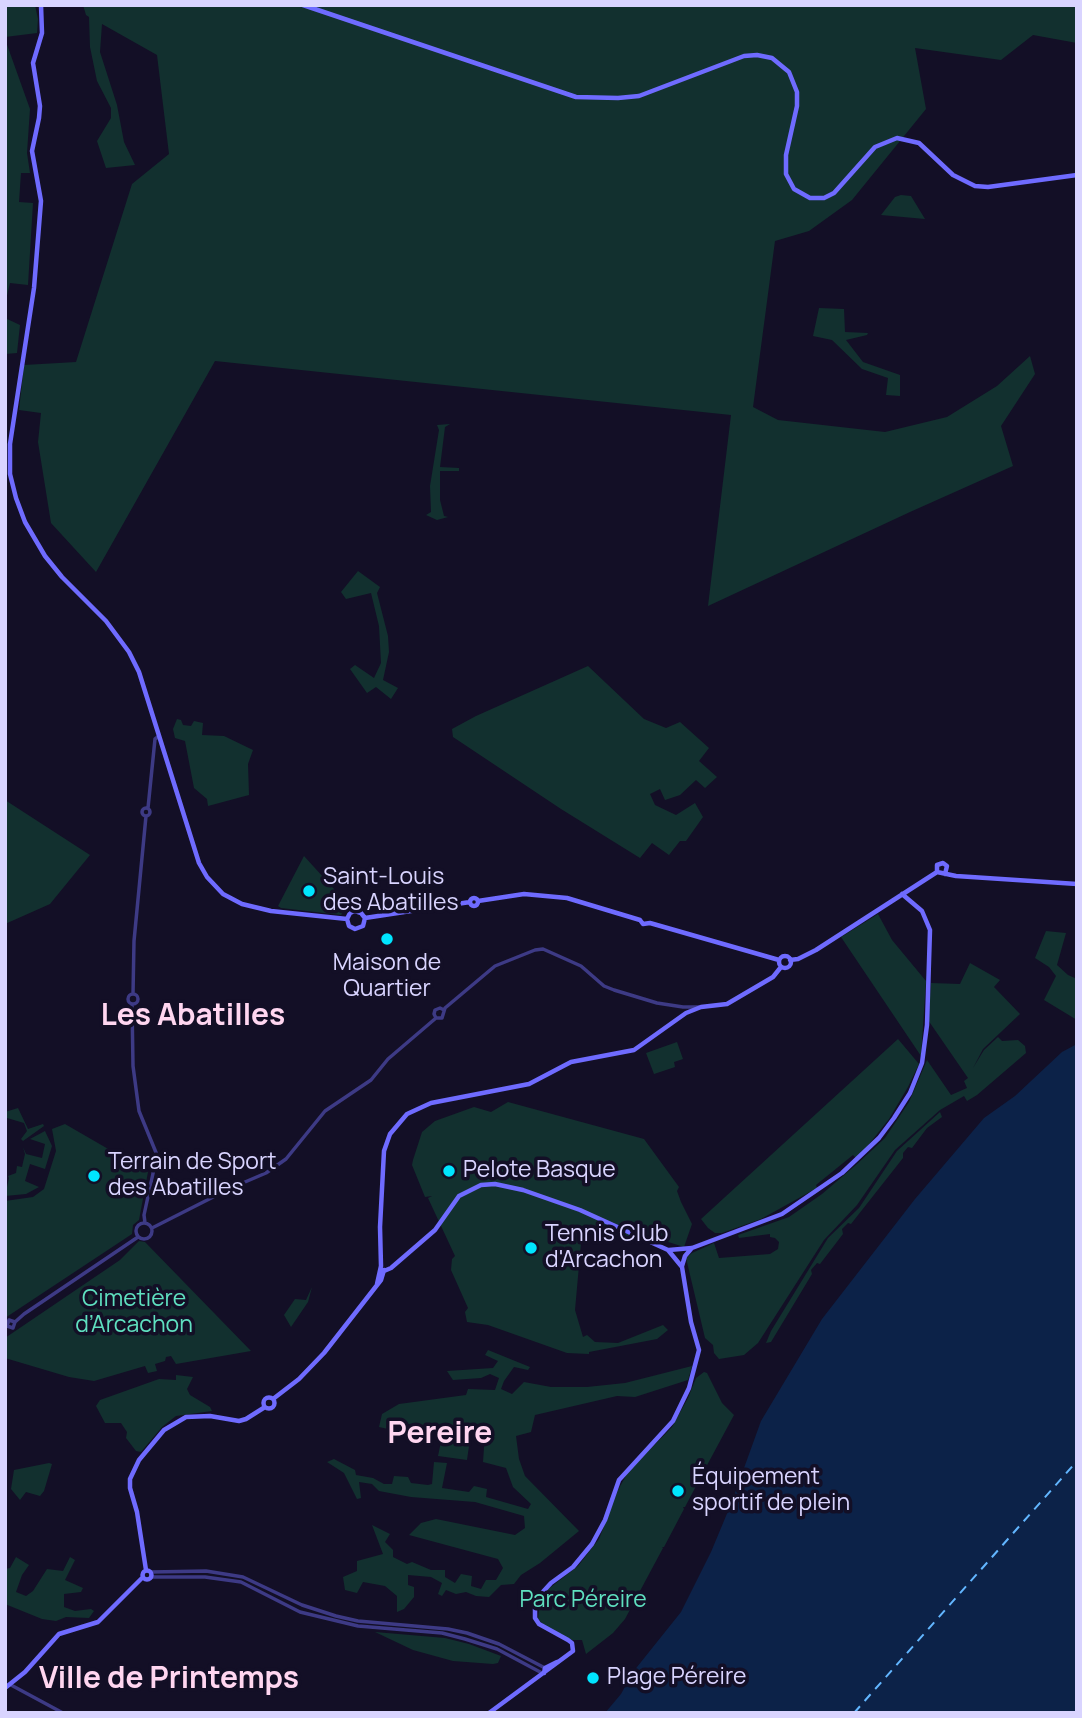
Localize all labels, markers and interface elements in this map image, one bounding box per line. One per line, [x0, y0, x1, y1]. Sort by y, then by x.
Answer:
place label: Saint-Louis des Abatilles [323, 864, 459, 918]
marker: Saint-Louis des Abatilles [301, 883, 317, 899]
marker: Maison de Quartier [379, 931, 395, 947]
place label: Maison de Quartier [333, 950, 441, 1004]
district label: Les Abatilles [101, 999, 285, 1035]
place label: Terrain de Sport des Abatilles [108, 1149, 276, 1203]
place label: Pelote Basque [463, 1157, 616, 1185]
marker: Pelote Basque [441, 1163, 457, 1179]
marker: Terrain de Sport des Abatilles [86, 1168, 102, 1184]
place label: Tennis Club d'Arcachon [545, 1221, 668, 1275]
marker: Tennis Club d'Arcachon [523, 1240, 539, 1256]
park label: Cimetière d’Arcachon [75, 1286, 193, 1340]
district label: Pereire [388, 1417, 492, 1453]
place label: Équipement sportif de plein [692, 1464, 850, 1518]
marker: Équipement sportif de plein [670, 1483, 686, 1499]
park label: Parc Péreire [519, 1587, 647, 1615]
district label: Ville de Printemps [39, 1662, 299, 1698]
place label: Plage Péreire [607, 1664, 746, 1692]
marker: Plage Péreire [585, 1670, 601, 1686]

